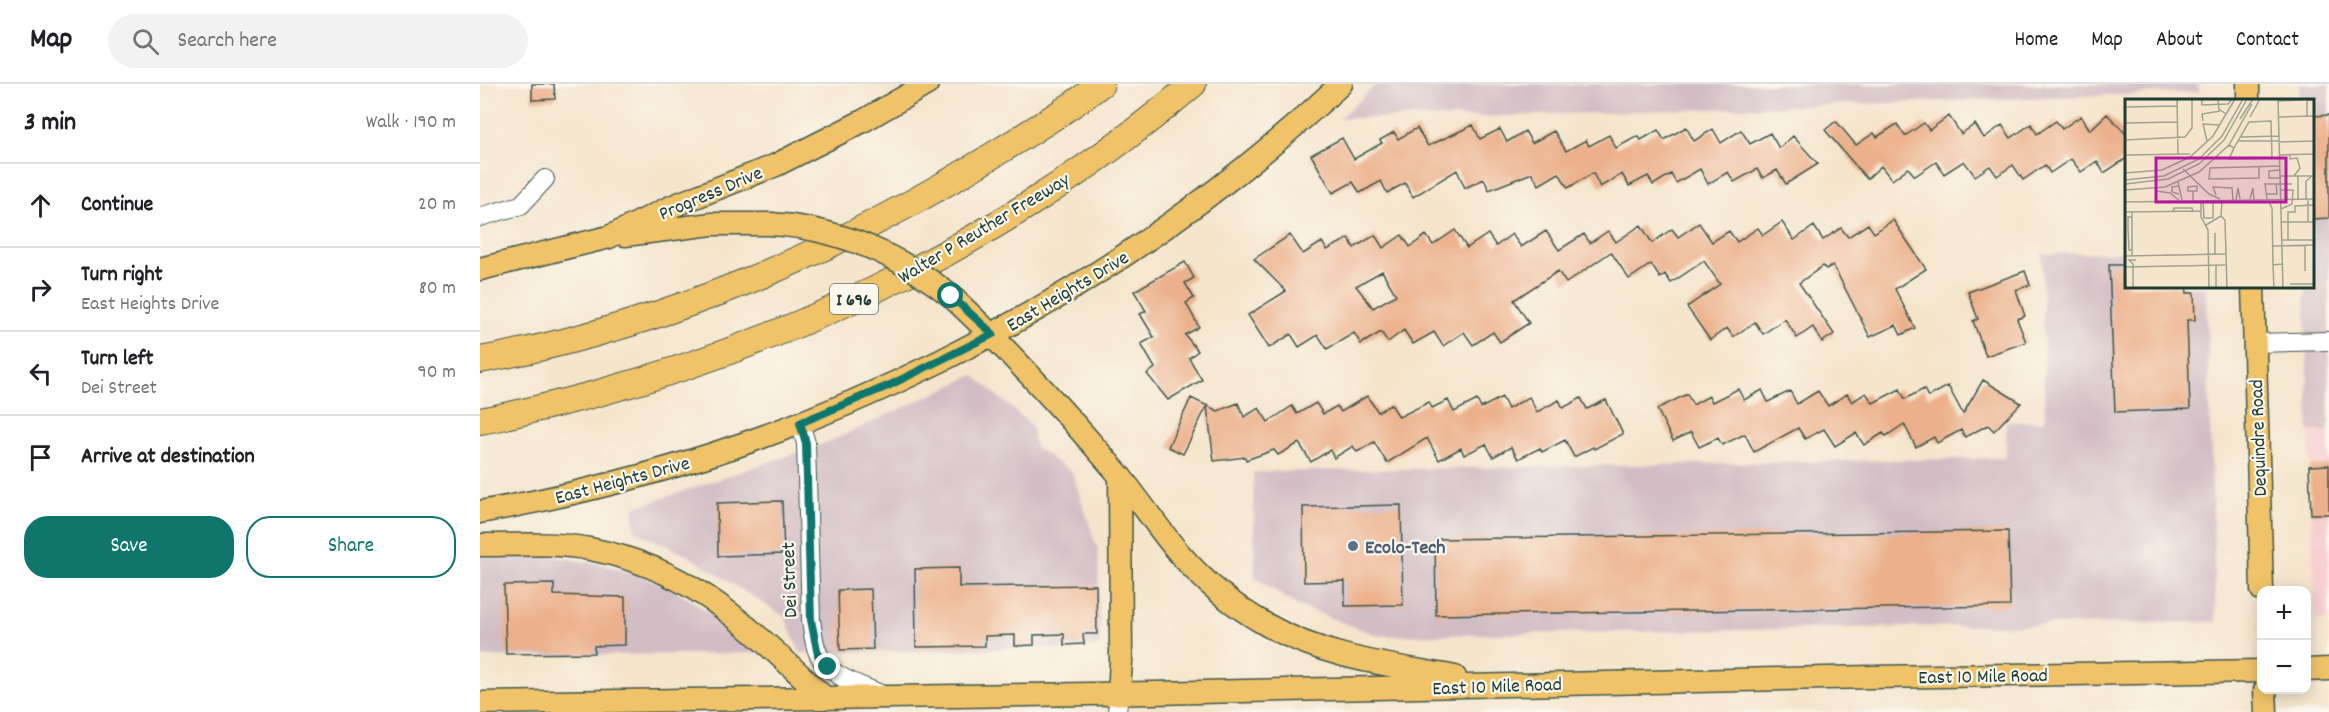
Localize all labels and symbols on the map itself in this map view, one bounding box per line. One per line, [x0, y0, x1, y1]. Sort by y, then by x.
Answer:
inset map [2125, 99, 2314, 288]
street label: Progress Drive [655, 160, 768, 229]
street label: Walter P Reuther Freeway [893, 167, 1077, 292]
street label: East Heights Drive [1002, 245, 1135, 340]
route start [937, 282, 963, 308]
road number: I 696 [830, 284, 878, 314]
street label: Dequindre Road [2244, 379, 2276, 497]
street label: East Heights Drive [552, 450, 693, 513]
place label: Ecolo-Tech [1365, 535, 1446, 563]
marker: Ecolo-Tech [1346, 539, 1360, 553]
street label: Dei Street [776, 541, 806, 618]
route end [814, 653, 840, 679]
street label: East 10 Mile Road [1918, 663, 2048, 693]
street label: East 10 Mile Road [1432, 672, 1562, 704]

